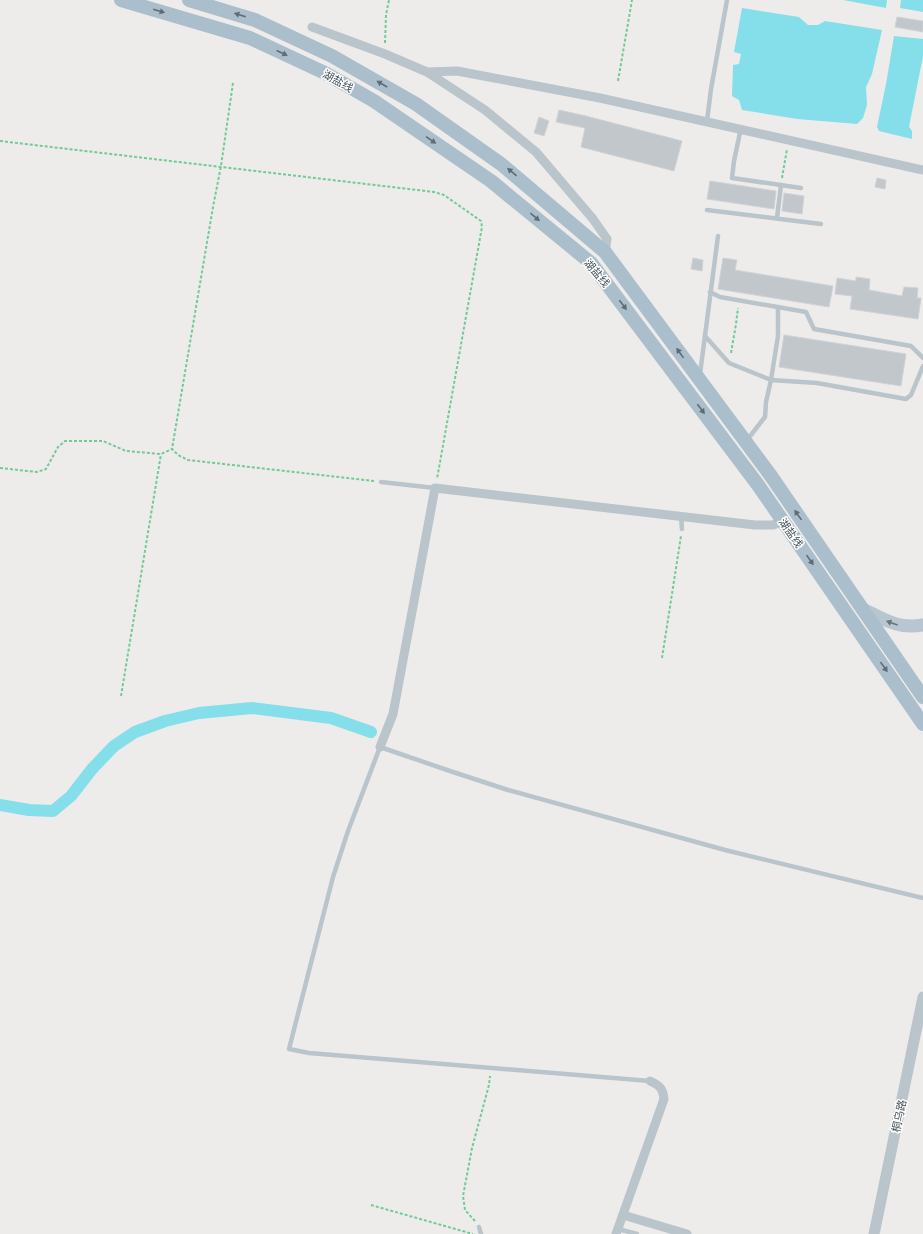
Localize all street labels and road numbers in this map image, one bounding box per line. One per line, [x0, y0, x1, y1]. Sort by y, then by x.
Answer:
street label: 湖盐线 [320, 67, 356, 95]
street label: 湖盐线 [581, 256, 613, 290]
street label: 湖盐线 [776, 515, 806, 551]
street label: 桐乌路 [889, 1098, 909, 1134]

